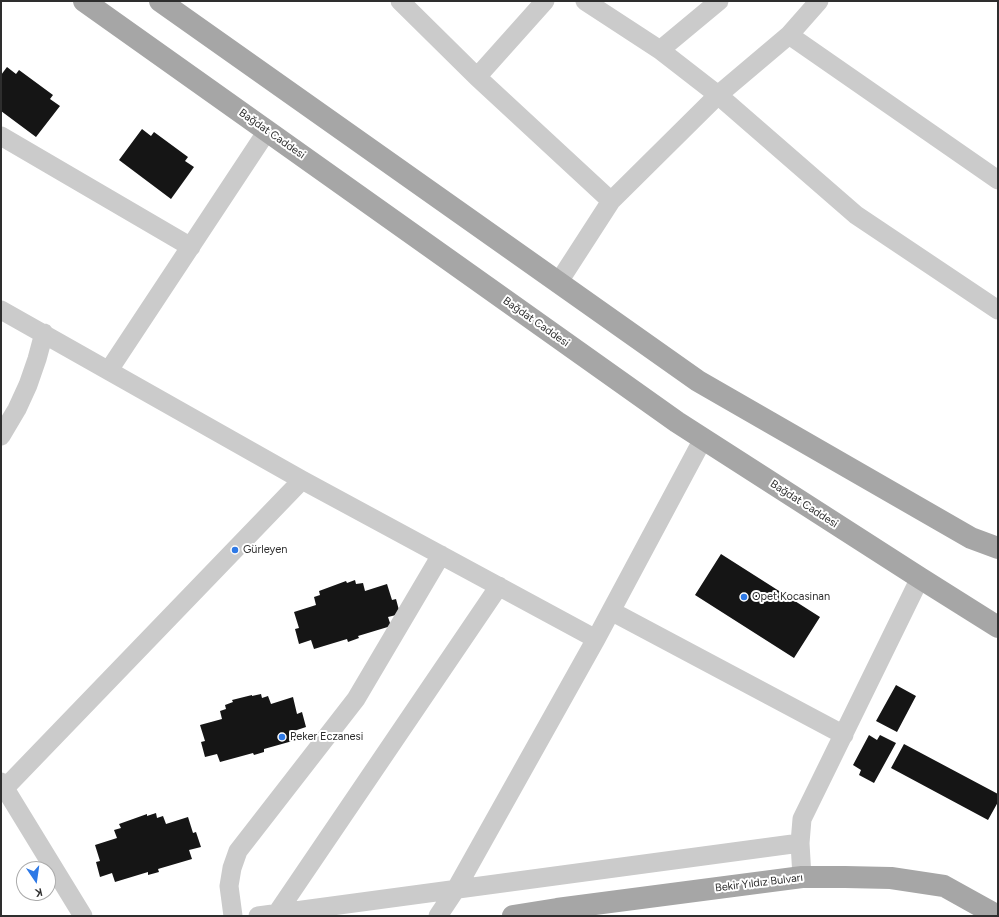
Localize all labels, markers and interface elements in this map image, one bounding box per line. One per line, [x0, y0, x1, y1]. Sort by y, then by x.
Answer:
street label: Bağdat Caddesi [236, 106, 308, 162]
street label: Bağdat Caddesi [500, 294, 572, 350]
street label: Bağdat Caddesi [768, 477, 840, 531]
place label: Gürleyen [243, 543, 287, 557]
marker: Gürleyen [230, 545, 240, 555]
place label: Opet Kocasinan [752, 590, 830, 604]
marker: Opet Kocasinan [739, 592, 749, 602]
place label: Peker Eczanesi [290, 730, 363, 744]
marker: Peker Eczanesi [277, 732, 287, 742]
north arrow [16, 861, 56, 901]
street label: Bekir Yıldız Bulvarı [714, 871, 804, 895]
text: K [34, 885, 44, 899]

